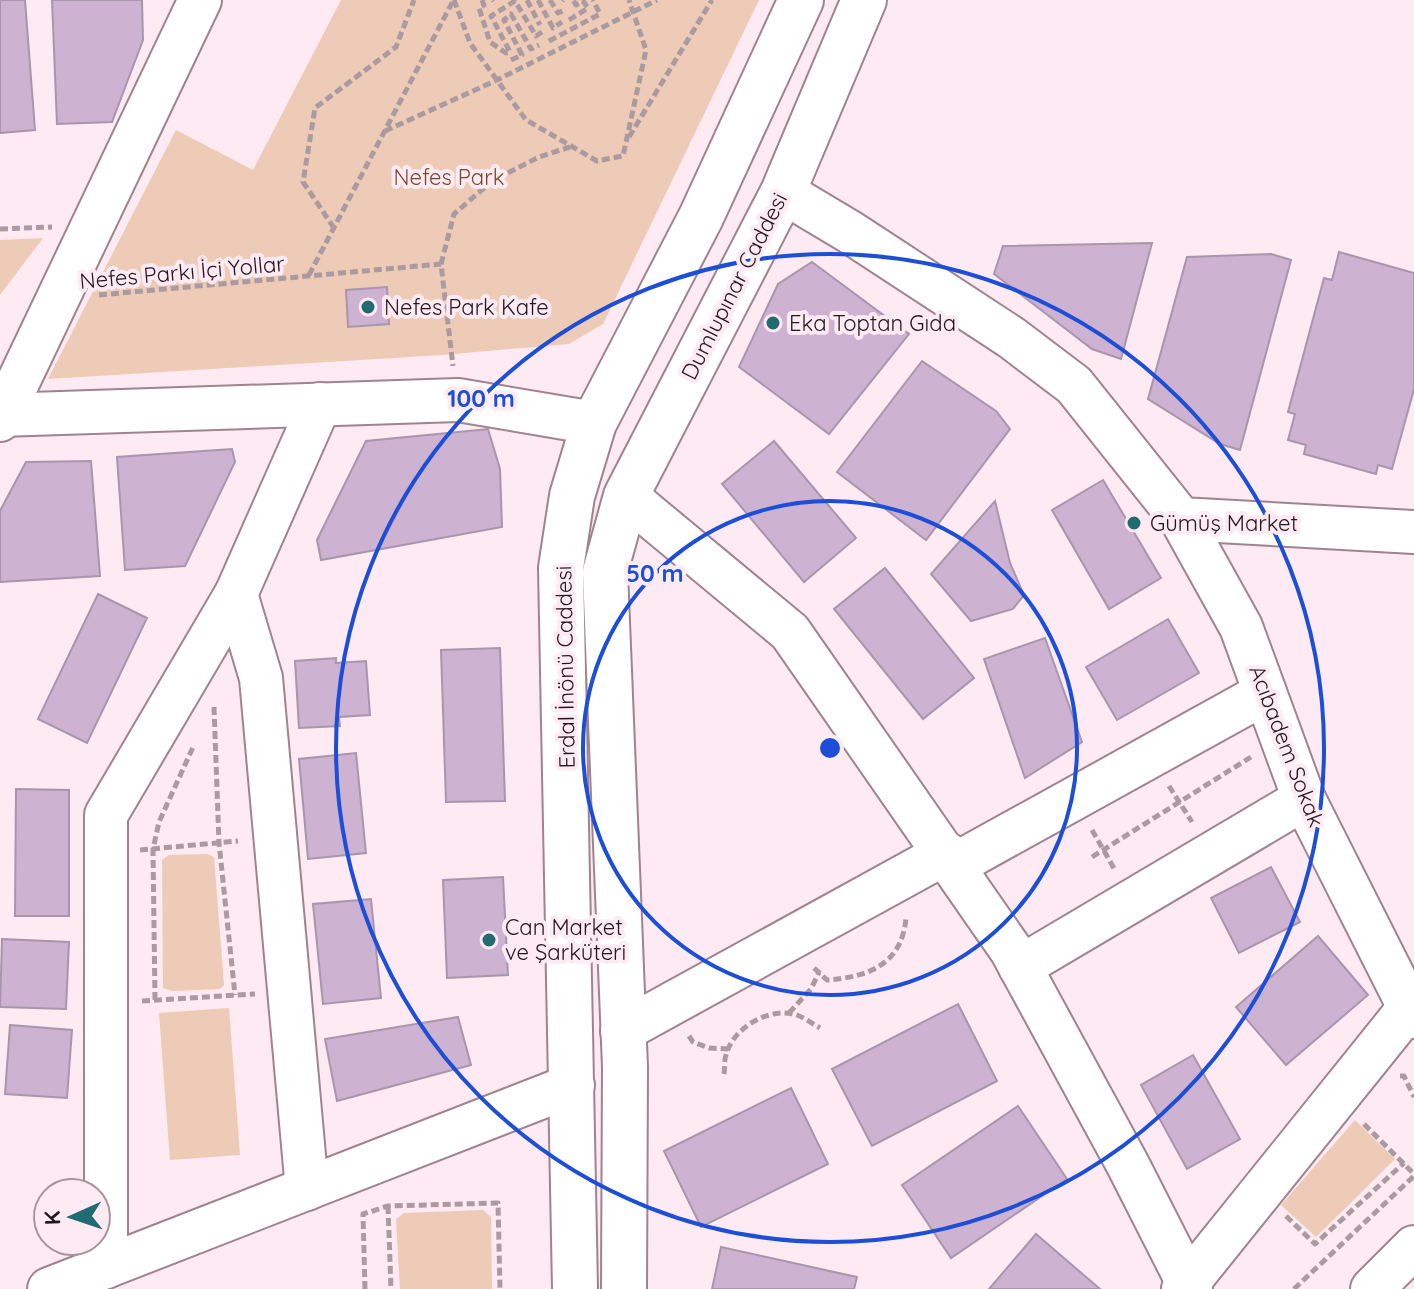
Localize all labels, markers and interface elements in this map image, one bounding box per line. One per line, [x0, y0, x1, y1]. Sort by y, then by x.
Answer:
park label: Nefes Park [394, 163, 504, 191]
street label: Dumlupınar Caddesi [675, 188, 793, 384]
street label: Nefes Parkı İçi Yollar [78, 249, 286, 295]
place label: Nefes Park Kafe [384, 293, 549, 321]
marker: Nefes Park Kafe [359, 298, 377, 316]
place label: Eka Toptan Gıda [789, 309, 956, 337]
marker: Eka Toptan Gıda [764, 314, 782, 332]
text: 100 m [447, 383, 515, 413]
place label: Gümüş Market [1150, 509, 1298, 537]
marker: Gümüş Market [1125, 514, 1143, 532]
text: 50 m [626, 558, 684, 588]
street label: Erdal İnönü Caddesi [549, 565, 581, 769]
street label: Acıbadem Sokak [1243, 661, 1331, 831]
centre of rings [816, 734, 844, 762]
place label: Can Market ve Şarküteri [505, 913, 626, 966]
marker: Can Market ve Şarküteri [480, 931, 498, 949]
north arrow [32, 1177, 112, 1257]
text: K [38, 1210, 66, 1226]

